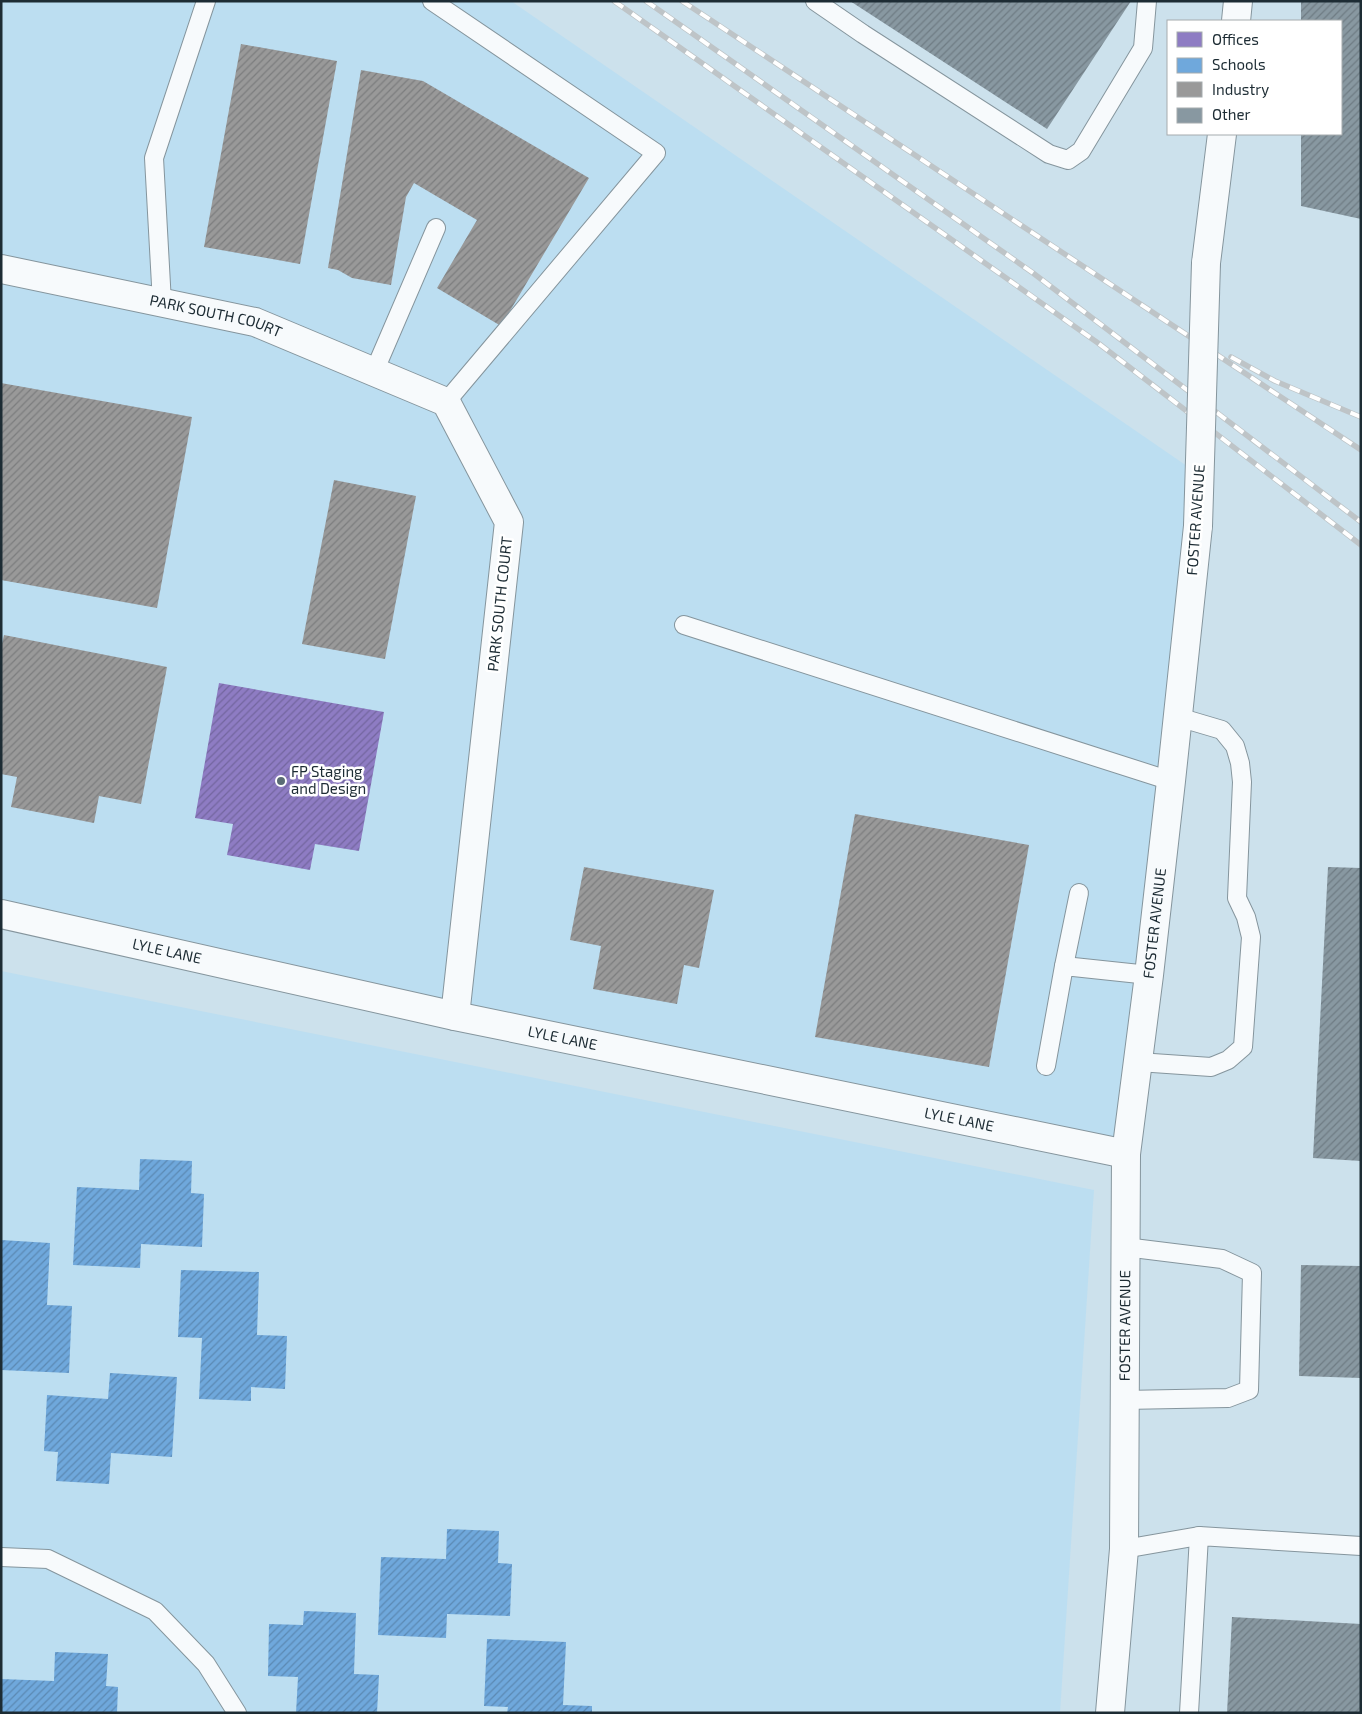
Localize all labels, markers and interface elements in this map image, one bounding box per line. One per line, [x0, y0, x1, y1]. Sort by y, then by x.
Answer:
legend [1167, 20, 1342, 135]
text: Offices [1212, 30, 1259, 48]
text: Schools [1212, 55, 1266, 73]
text: Industry [1212, 80, 1269, 98]
text: Other [1212, 105, 1251, 123]
street label: PARK SOUTH COURT [148, 290, 285, 340]
street label: FOSTER AVENUE [1182, 464, 1208, 576]
street label: PARK SOUTH COURT [483, 535, 515, 672]
place label: FP Staging and Design [291, 762, 366, 797]
marker: FP Staging and Design [275, 775, 287, 787]
street label: FOSTER AVENUE [1139, 867, 1169, 980]
street label: LYLE LANE [131, 934, 203, 967]
street label: LYLE LANE [526, 1021, 599, 1053]
street label: LYLE LANE [923, 1103, 996, 1135]
street label: FOSTER AVENUE [1115, 1270, 1133, 1381]

